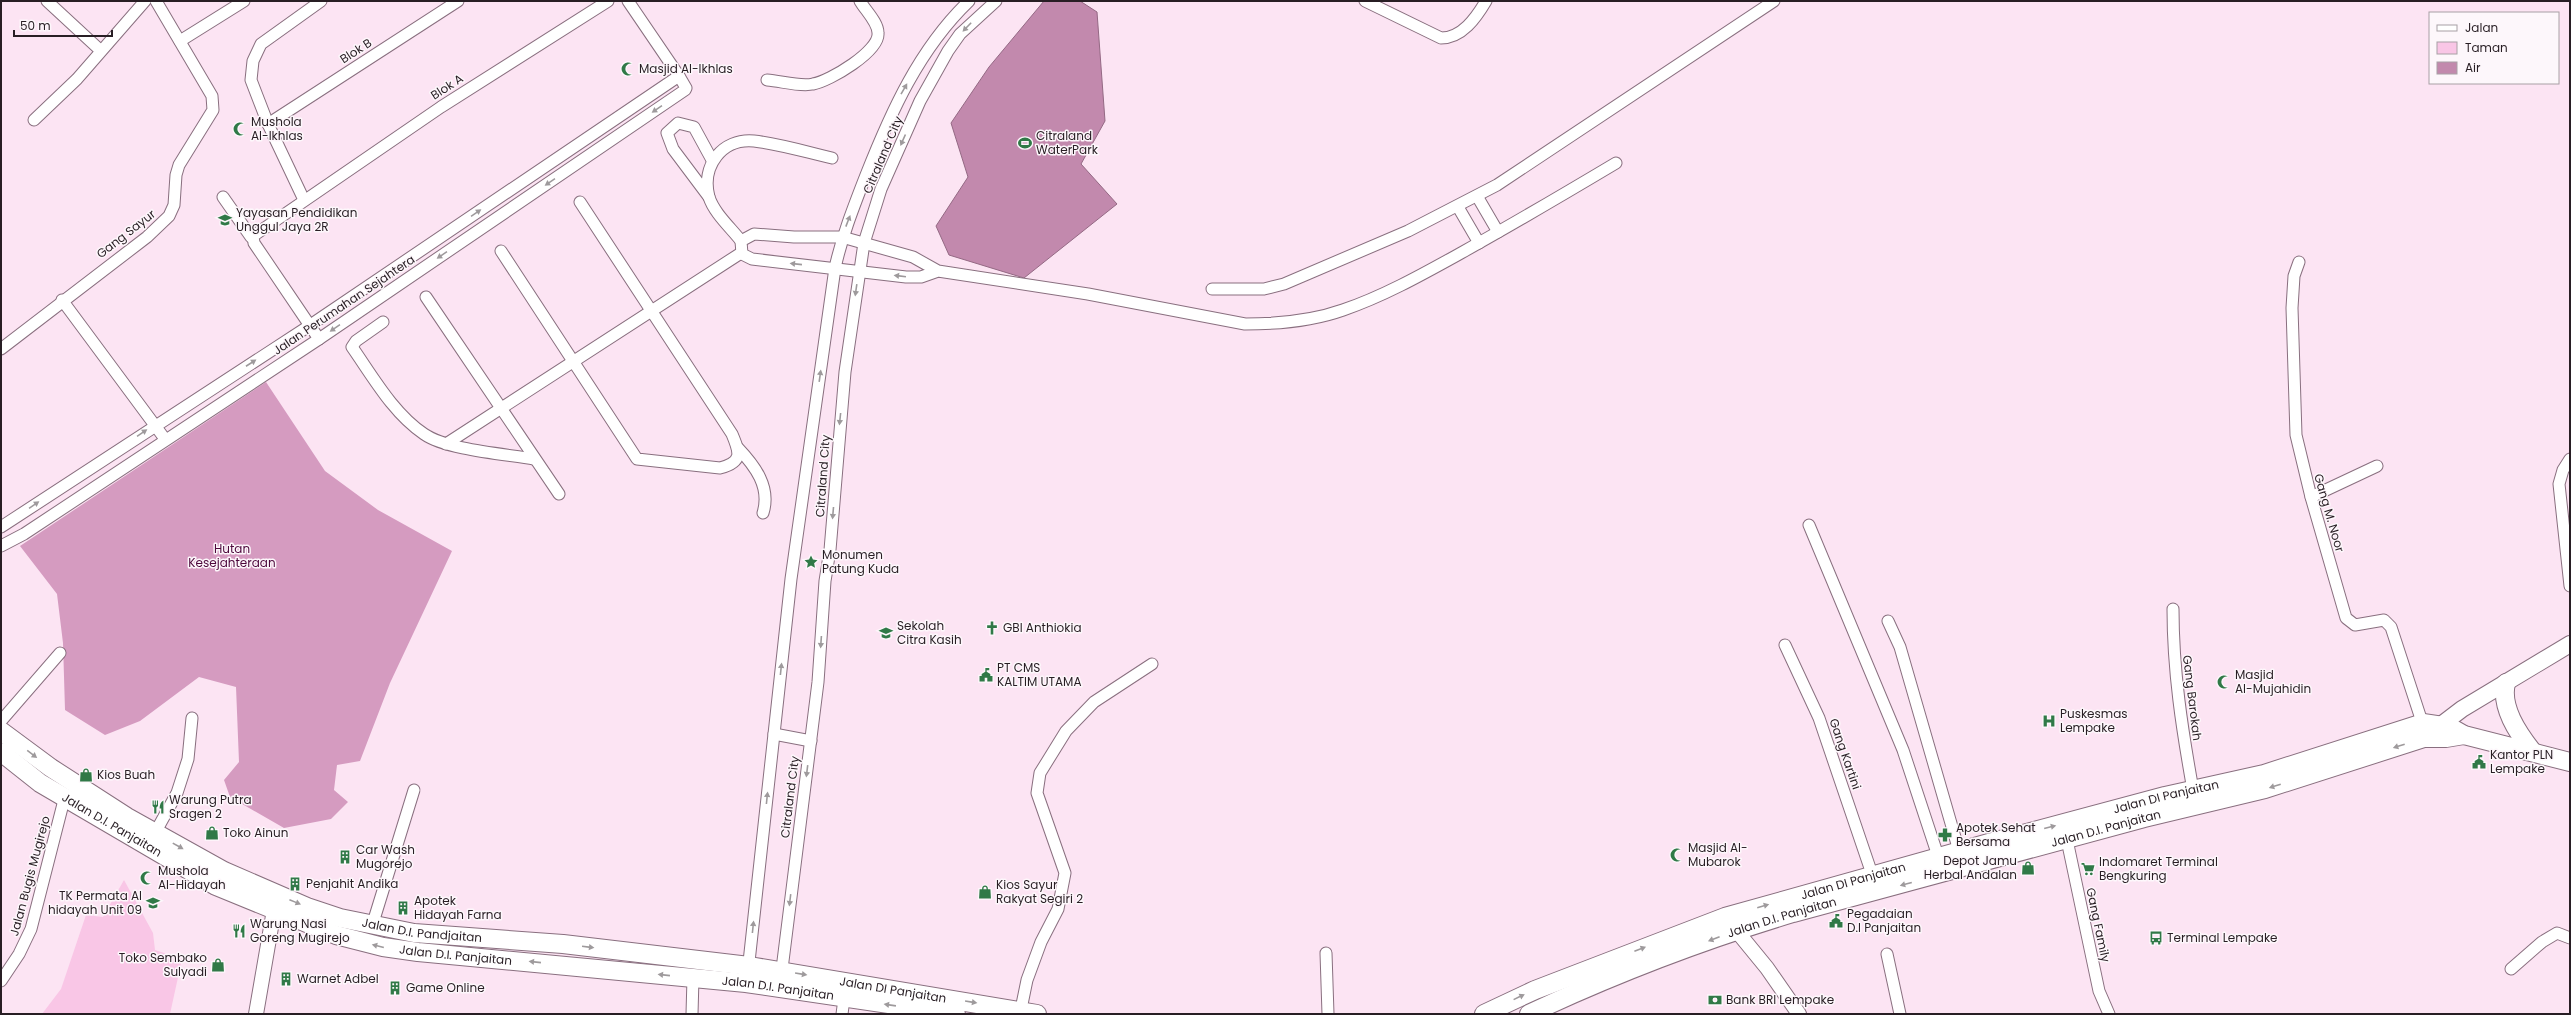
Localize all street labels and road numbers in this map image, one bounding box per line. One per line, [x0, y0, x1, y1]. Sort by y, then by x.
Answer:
street label: Blok B [337, 34, 375, 67]
street label: Blok A [427, 70, 466, 103]
street label: Citraland City [859, 113, 907, 196]
street label: Gang Sayur [93, 205, 159, 262]
street label: Jalan Perumahan Sejahtera [269, 251, 418, 359]
street label: Citraland City [811, 434, 834, 518]
street label: Gang M. Noor [2310, 472, 2349, 555]
street label: Gang Barokah [2179, 654, 2206, 742]
street label: Gang Kartini [1825, 716, 1866, 792]
street label: Citraland City [776, 755, 803, 839]
street label: Jalan DI Panjaitan [2111, 775, 2220, 817]
street label: Jalan D.I. Panjaitan [59, 789, 165, 861]
street label: Jalan D.I. Panjaitan [2049, 805, 2162, 851]
street label: Jalan Bugis Mugirejo [5, 814, 54, 938]
street label: Jalan DI Panjaitan [1799, 858, 1907, 903]
street label: Gang Family [2082, 886, 2115, 964]
street label: Jalan D.I. Panjaitan [1725, 893, 1838, 941]
street label: Jalan D.I. Pandjaitan [360, 914, 483, 946]
street label: Jalan D.I. Panjaitan [398, 940, 513, 969]
street label: Jalan D.I. Panjaitan [721, 972, 835, 1004]
street label: Jalan DI Panjaitan [838, 972, 948, 1007]

